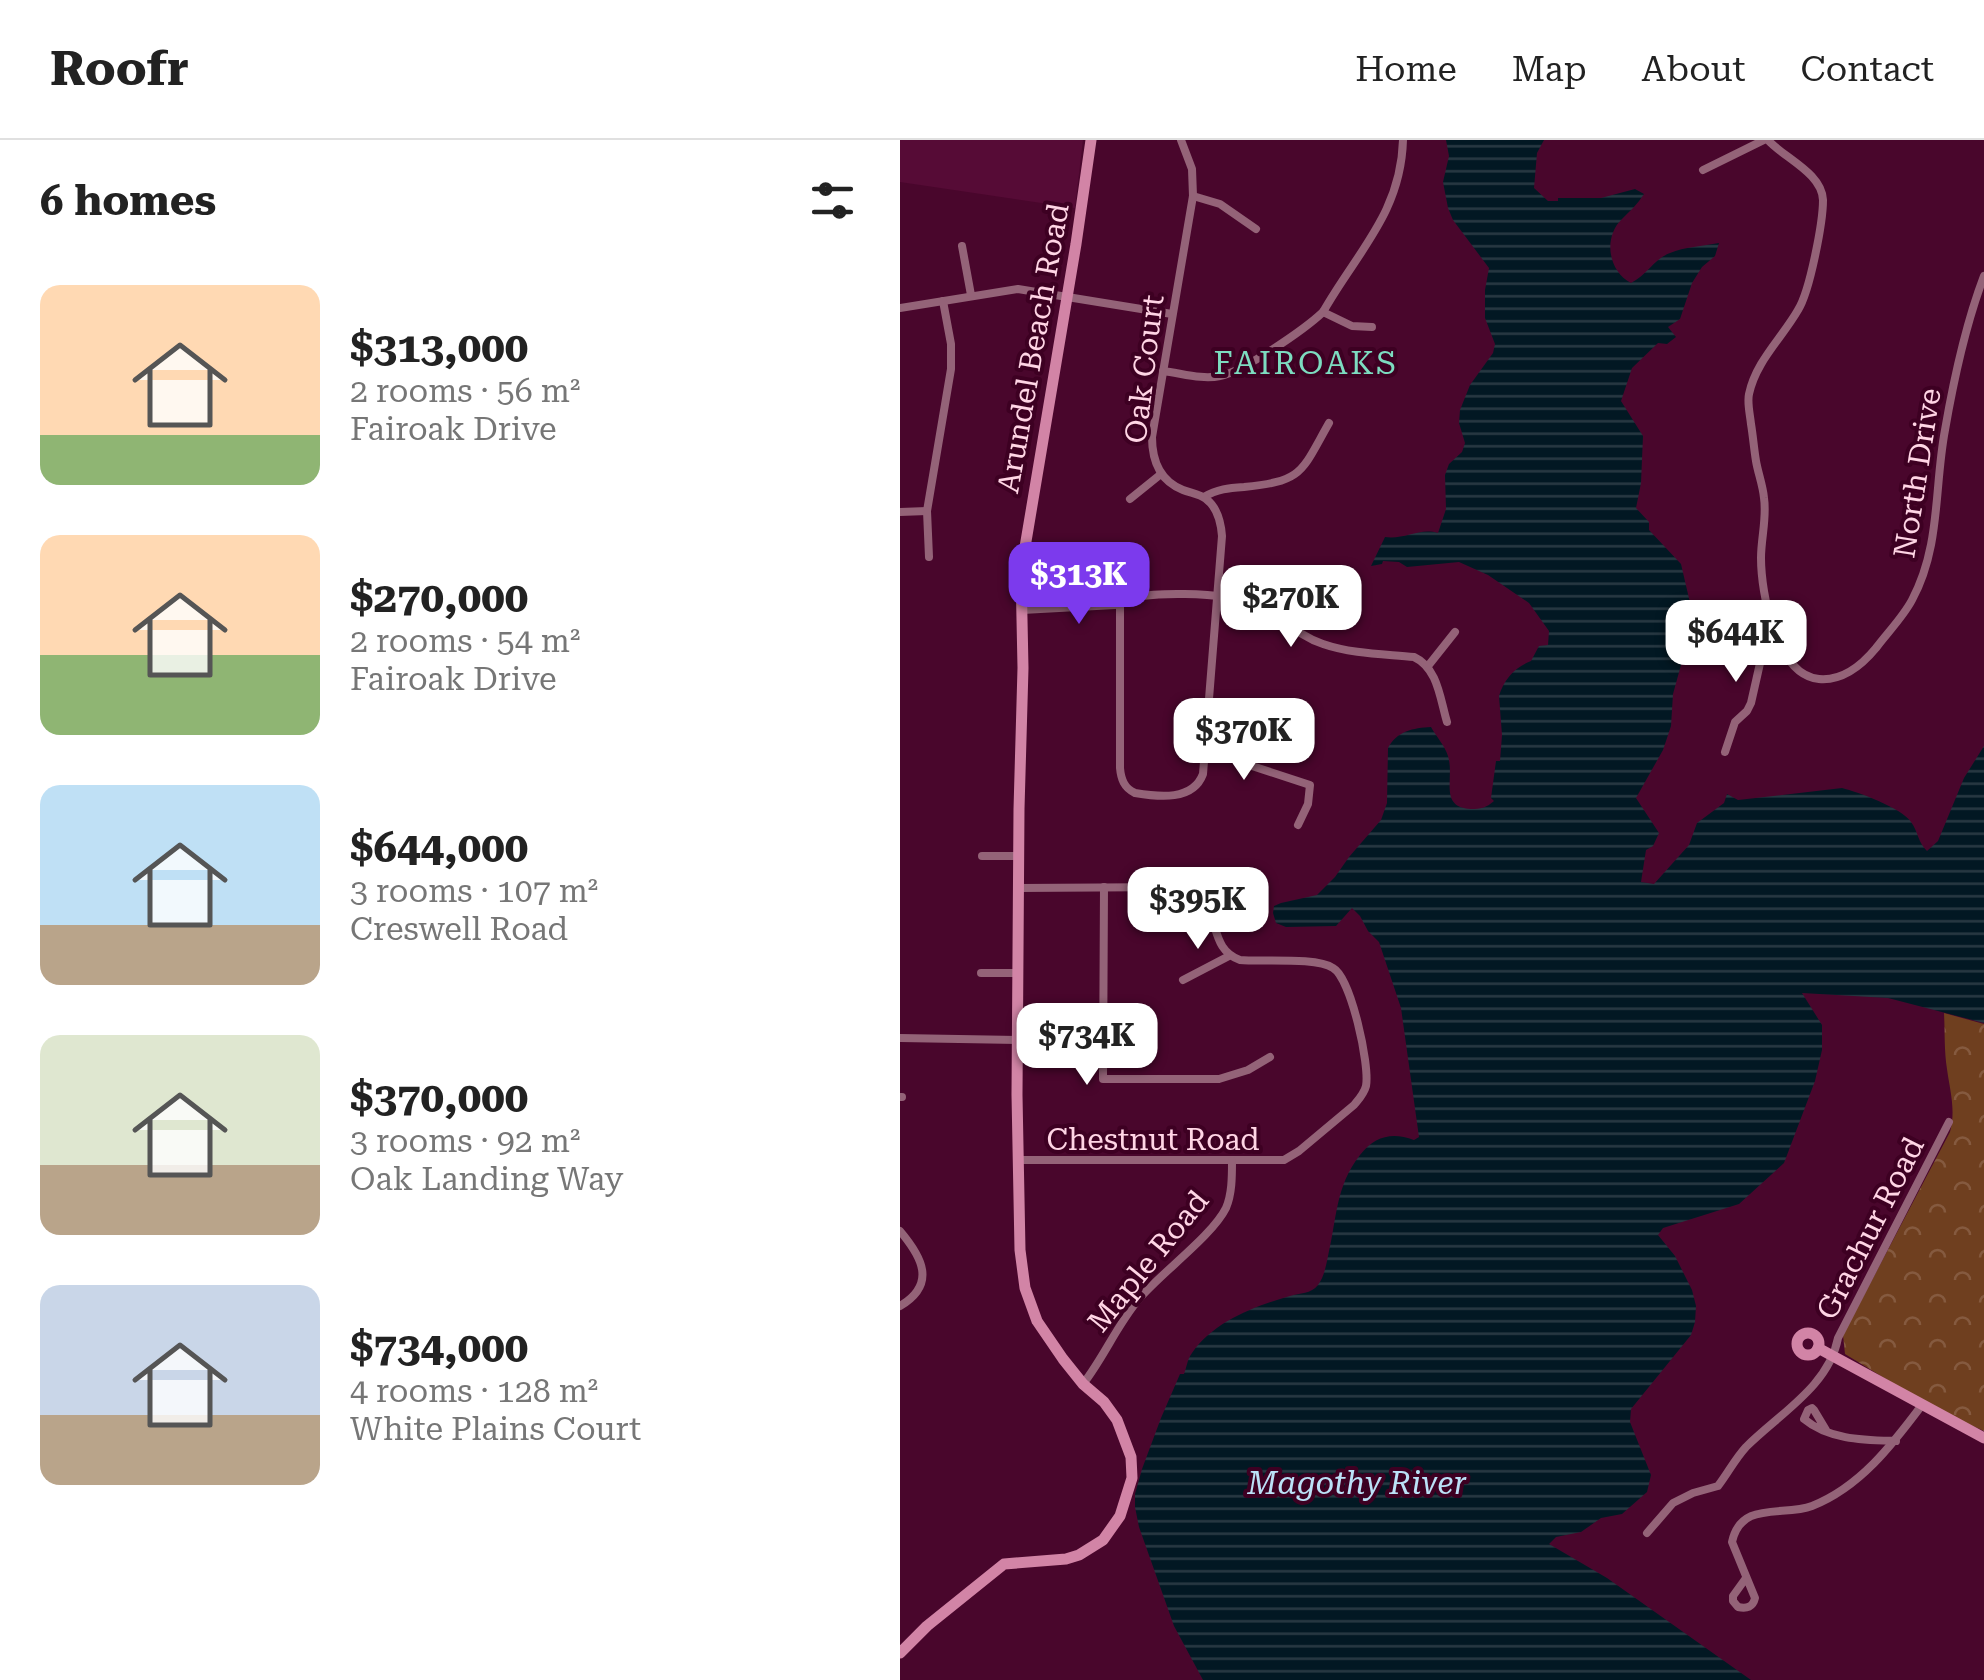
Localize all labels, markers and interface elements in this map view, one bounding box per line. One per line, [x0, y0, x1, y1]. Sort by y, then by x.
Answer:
text: Roofr [50, 41, 189, 97]
text: Home [1355, 49, 1457, 90]
text: Map [1512, 49, 1587, 90]
text: About [1642, 49, 1746, 90]
text: Contact [1801, 49, 1934, 90]
icon: filters [805, 173, 860, 228]
text: 6 homes [40, 176, 216, 225]
street label: Arundel Beach Road [990, 200, 1076, 496]
street label: Oak Court [1118, 293, 1170, 445]
text: $313,000 [350, 323, 528, 372]
icon: home [120, 325, 240, 445]
district label: FAIROAKS [1213, 344, 1399, 382]
text: 2 rooms · 56 m² [350, 372, 580, 410]
street label: North Drive [1886, 386, 1948, 560]
text: Fairoak Drive [350, 410, 557, 448]
pin: $313K [1009, 542, 1149, 627]
text: $313K [1031, 555, 1127, 593]
pin: $270K [1221, 565, 1361, 650]
text: $270,000 [350, 573, 528, 622]
icon: home [120, 575, 240, 695]
text: $270K [1243, 578, 1339, 616]
pin: $644K [1666, 600, 1806, 685]
text: $644K [1688, 613, 1784, 651]
text: 2 rooms · 54 m² [350, 622, 580, 660]
text: Fairoak Drive [350, 660, 557, 698]
pin: $370K [1174, 698, 1314, 783]
text: $370K [1196, 711, 1292, 749]
text: $644,000 [350, 823, 528, 872]
icon: home [120, 825, 240, 945]
pin: $395K [1128, 867, 1268, 952]
text: 3 rooms · 107 m² [350, 872, 598, 910]
text: $395K [1150, 880, 1246, 918]
text: Creswell Road [350, 910, 568, 948]
pin: $734K [1017, 1003, 1157, 1088]
text: $734K [1039, 1016, 1135, 1054]
text: $370,000 [350, 1073, 528, 1122]
icon: home [120, 1075, 240, 1195]
text: 3 rooms · 92 m² [350, 1122, 580, 1160]
street label: Chestnut Road [1046, 1122, 1260, 1157]
street label: Grachur Road [1809, 1131, 1931, 1325]
text: Oak Landing Way [350, 1160, 623, 1198]
street label: Maple Road [1081, 1183, 1215, 1339]
text: $734,000 [350, 1323, 528, 1372]
icon: home [120, 1325, 240, 1445]
text: 4 rooms · 128 m² [350, 1372, 598, 1410]
text: White Plains Court [350, 1410, 641, 1448]
water label: Magothy River [1246, 1464, 1467, 1502]

